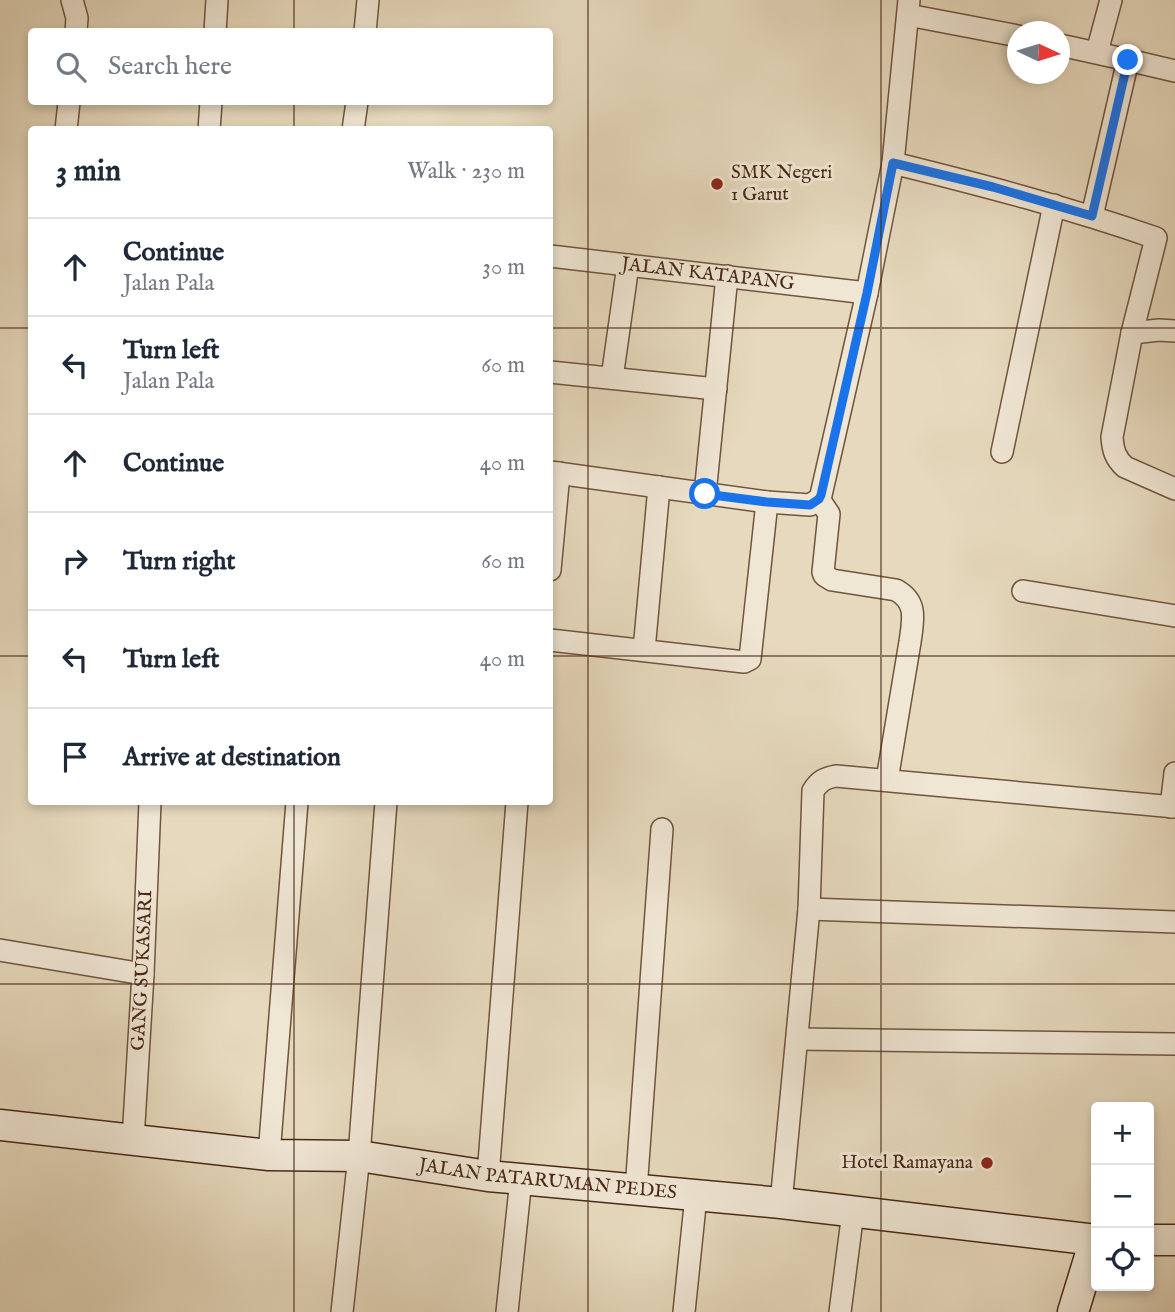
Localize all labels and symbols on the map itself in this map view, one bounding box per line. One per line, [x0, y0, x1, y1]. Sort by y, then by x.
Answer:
north arrow [1007, 21, 1070, 84]
route end [1112, 44, 1143, 75]
place label: SMK Negeri 1 Garut [731, 161, 832, 207]
marker: SMK Negeri 1 Garut [709, 176, 725, 192]
street label: JALAN KATAPANG [618, 252, 796, 296]
route start [689, 478, 720, 509]
street label: GANG SUKASARI [126, 889, 158, 1051]
place label: Hotel Ramayana [841, 1151, 974, 1175]
street label: JALAN PATARUMAN PEDES [415, 1153, 678, 1205]
marker: Hotel Ramayana [979, 1155, 995, 1171]

